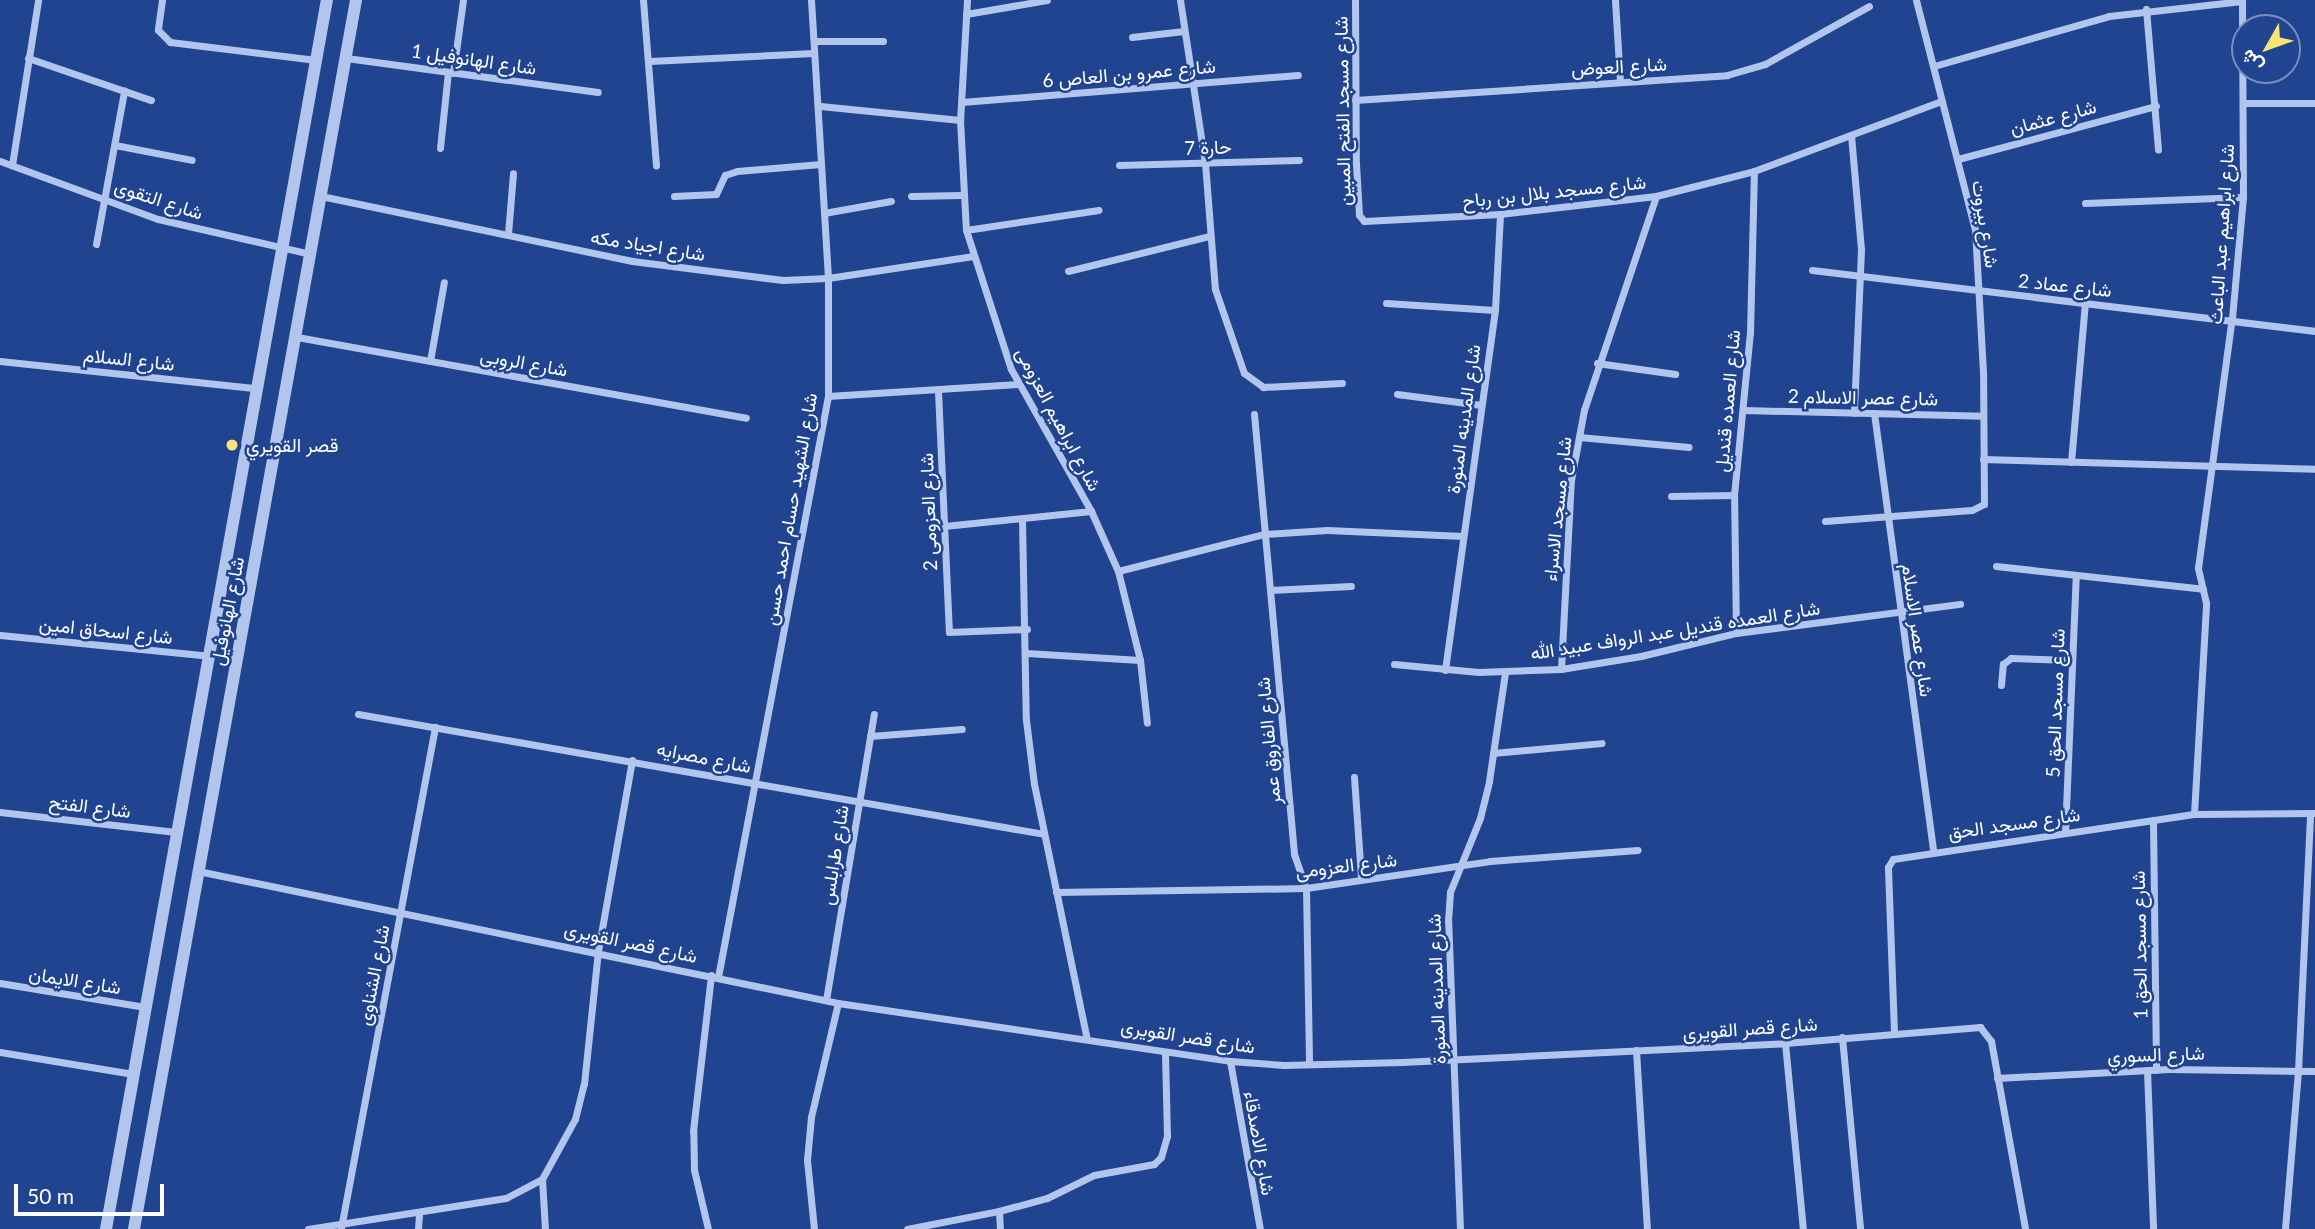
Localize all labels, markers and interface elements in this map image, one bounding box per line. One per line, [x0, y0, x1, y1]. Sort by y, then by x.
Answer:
north arrow [2231, 14, 2301, 84]
street label: شارع مسجد الفتح المبين [1329, 16, 1355, 206]
street label: شارع الهانوفيل 1 [410, 39, 538, 79]
text: ش [2235, 45, 2267, 78]
street label: شارع العوض [1570, 52, 1668, 80]
street label: شارع عمرو بن العاص 6 [1041, 54, 1217, 92]
street label: شارع عثمان [2007, 95, 2099, 139]
street label: حارة 7 [1184, 135, 1232, 159]
street label: شارع ابراهيم عبد الباعث [2203, 143, 2239, 325]
street label: شارع مسجد بلال بن رباح [1461, 170, 1647, 212]
street label: شارع التقوى [112, 174, 206, 224]
street label: شارع بيروت [1968, 179, 2004, 269]
street label: شارع اجياد مكه [589, 225, 707, 265]
street label: شارع عماد 2 [2017, 269, 2113, 301]
street label: شارع العمده قنديل [1709, 329, 1745, 473]
street label: شارع السلام [82, 343, 176, 375]
street label: شارع الروبى [479, 343, 569, 381]
street label: شارع ابراهيم العزومى [1011, 343, 1107, 495]
street label: شارع المدينه المنورة [1441, 343, 1485, 495]
street label: شارع عصر الاسلام 2 [1788, 384, 1938, 410]
street label: شارع الشهيد حسام احمد حسن [758, 391, 822, 627]
place label: قصر القويري [246, 434, 338, 456]
street label: شارع مسجد الاسراء [1538, 435, 1576, 583]
marker: قصر القويري [224, 437, 240, 453]
street label: شارع العزومى 2 [915, 453, 941, 571]
street label: شارع الهانوفيل [205, 555, 249, 667]
street label: شارع عصر الاسلام [1897, 562, 1939, 698]
street label: شارع العمده قنديل عبد الرواف عبيد الله [1529, 596, 1821, 664]
street label: شارع اسحاق امين [38, 612, 174, 648]
street label: شارع مسجد الحق 5 [2041, 628, 2069, 778]
street label: شارع الفاروق عمر [1251, 676, 1285, 806]
street label: شارع مصرايه [655, 737, 753, 777]
street label: شارع الفتح [48, 790, 132, 822]
street label: شارع مسجد الحق [1947, 802, 2081, 844]
street label: شارع طرابلس [815, 803, 853, 907]
street label: شارع العزومى [1294, 847, 1398, 883]
street label: شارع مسجد الحق 1 [2126, 870, 2152, 1020]
street label: شارع المدينه المنورة [1422, 913, 1450, 1065]
street label: شارع قصر القويرى [562, 917, 700, 967]
street label: شارع الشناوى [352, 923, 394, 1027]
street label: شارع الايمان [27, 961, 123, 999]
street label: شارع قصر القويرى [1682, 1012, 1818, 1044]
street label: شارع قصر القويرى [1119, 1014, 1257, 1058]
street label: شارع السوري [2107, 1041, 2205, 1067]
street label: شارع الاصدقاء [1240, 1089, 1280, 1197]
scale bar [18, 1170, 168, 1214]
text: 50 m [27, 1183, 74, 1208]

